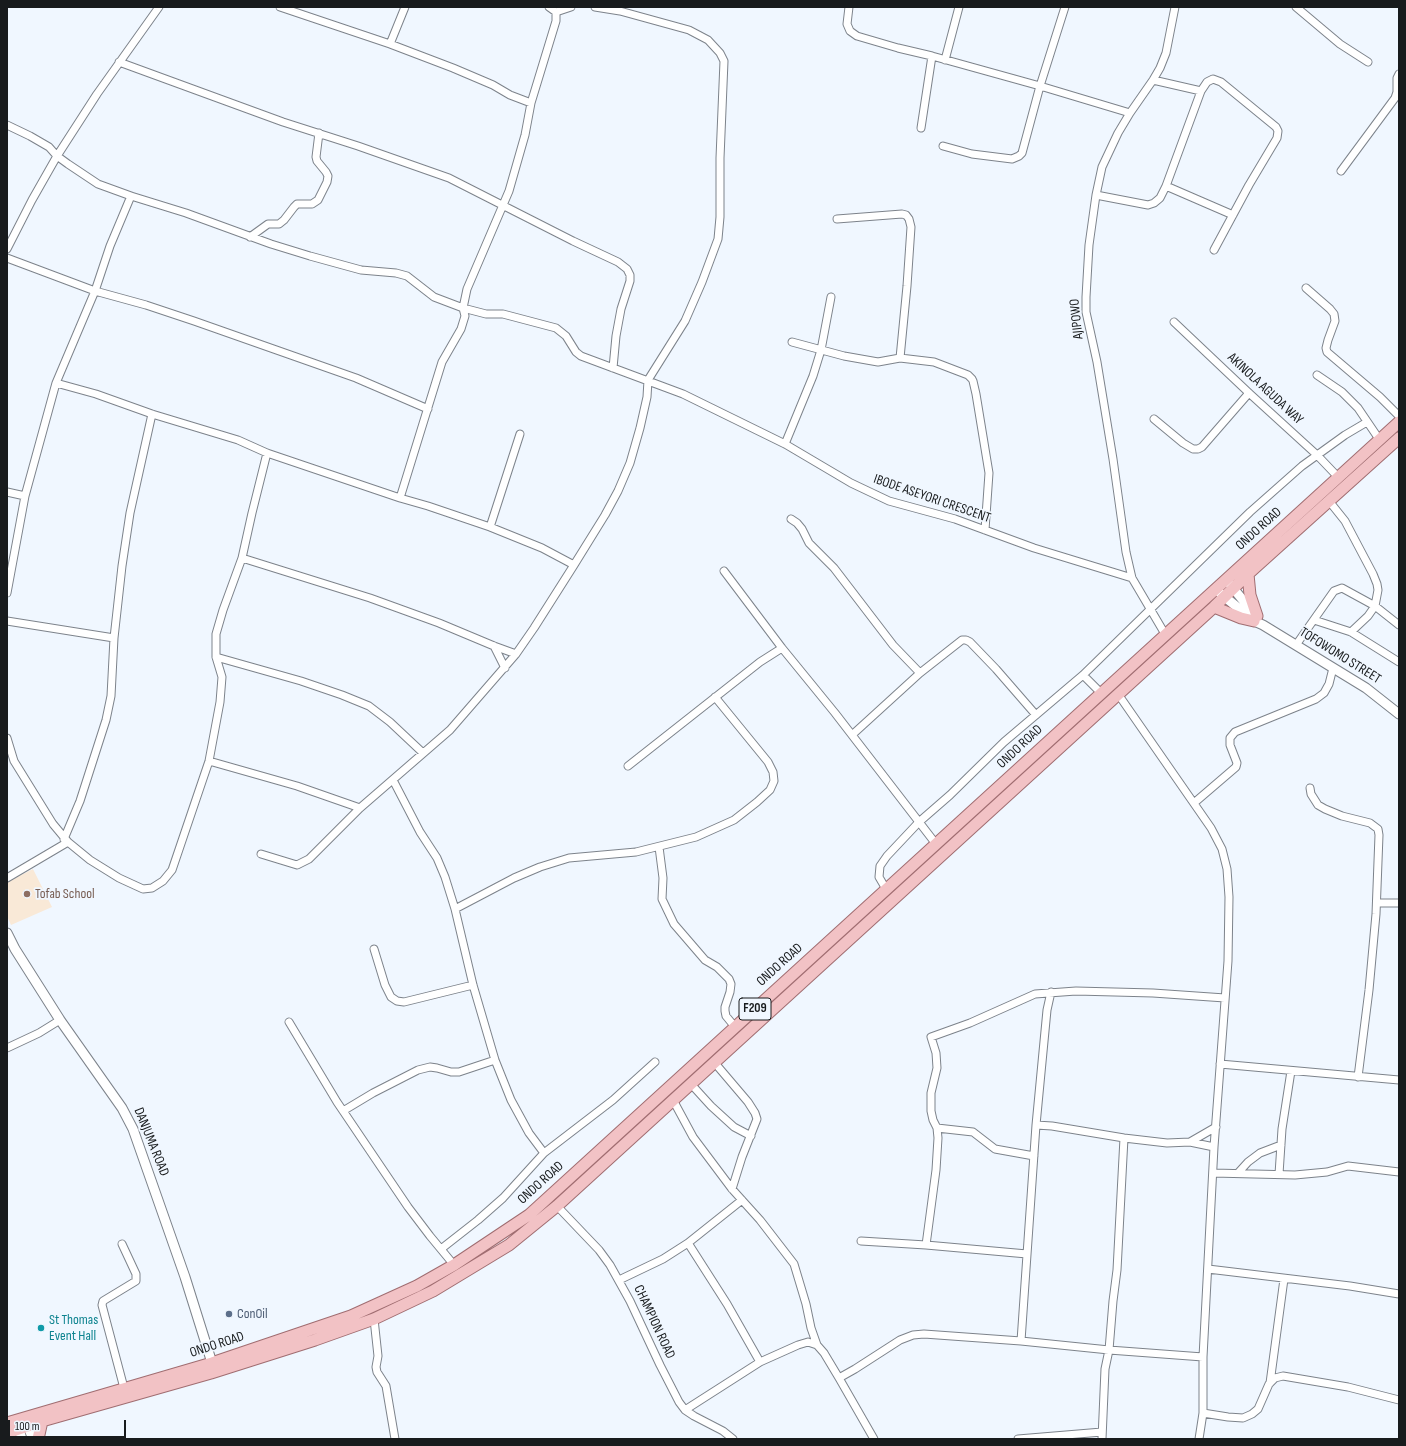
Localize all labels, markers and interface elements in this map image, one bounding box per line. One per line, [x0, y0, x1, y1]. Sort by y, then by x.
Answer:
street label: AJIPOWO [1067, 298, 1087, 340]
street label: AKINOLA AGUDA WAY [1224, 350, 1306, 428]
street label: IBODE ASEYORI CRESCENT [871, 471, 993, 527]
street label: ONDO ROAD [1233, 504, 1285, 554]
street label: TOFOWOMO STREET [1296, 624, 1384, 688]
street label: ONDO ROAD [994, 722, 1046, 772]
place label: Tofab School [35, 886, 95, 902]
marker: Tofab School [22, 889, 32, 899]
street label: ONDO ROAD [754, 940, 806, 990]
road number: F209 [739, 998, 771, 1020]
street label: DANJUMA ROAD [130, 1105, 172, 1179]
street label: ONDO ROAD [515, 1158, 567, 1208]
street label: CHAMPION ROAD [630, 1283, 678, 1361]
place label: ConOil [237, 1306, 268, 1322]
marker: ConOil [224, 1309, 234, 1319]
place label: St Thomas Event Hall [49, 1312, 98, 1344]
marker: St Thomas Event Hall [36, 1323, 46, 1333]
street label: ONDO ROAD [188, 1328, 246, 1362]
scale bar [10, 1412, 128, 1438]
text: 100 m [15, 1419, 40, 1434]

